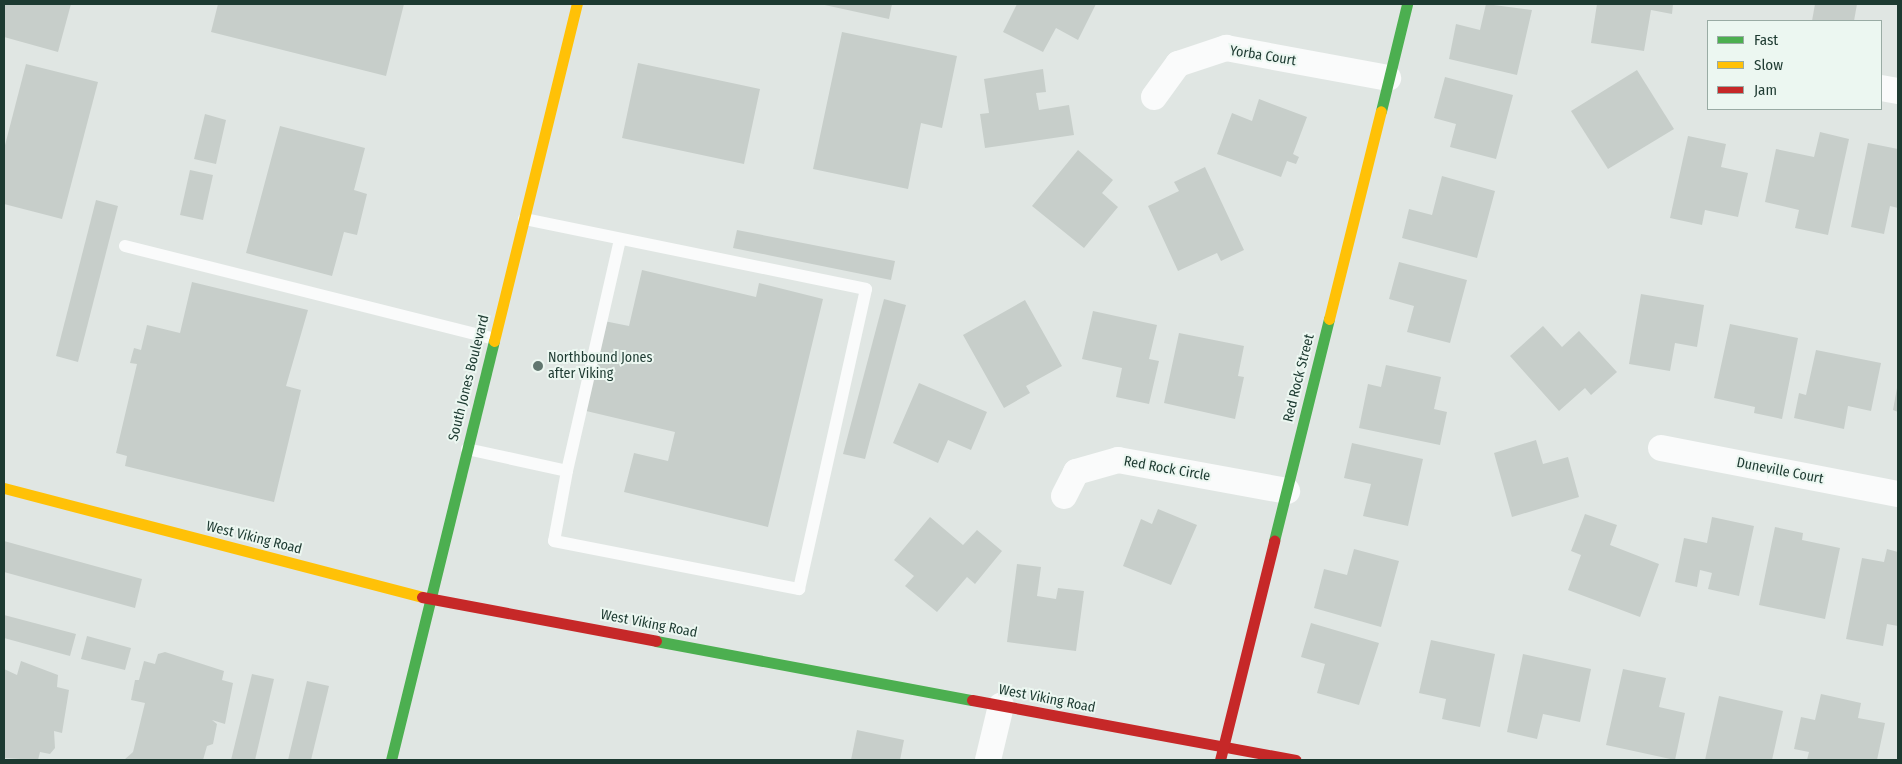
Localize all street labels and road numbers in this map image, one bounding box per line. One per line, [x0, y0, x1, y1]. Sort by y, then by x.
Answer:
street label: Yorba Court [1229, 42, 1297, 70]
street label: South Jones Boulevard [445, 313, 493, 443]
street label: Red Rock Street [1280, 332, 1318, 424]
street label: Red Rock Circle [1123, 453, 1211, 485]
street label: Duneville Court [1735, 454, 1825, 488]
street label: West Viking Road [204, 518, 304, 558]
street label: West Viking Road [599, 606, 699, 642]
street label: West Viking Road [997, 681, 1097, 717]

